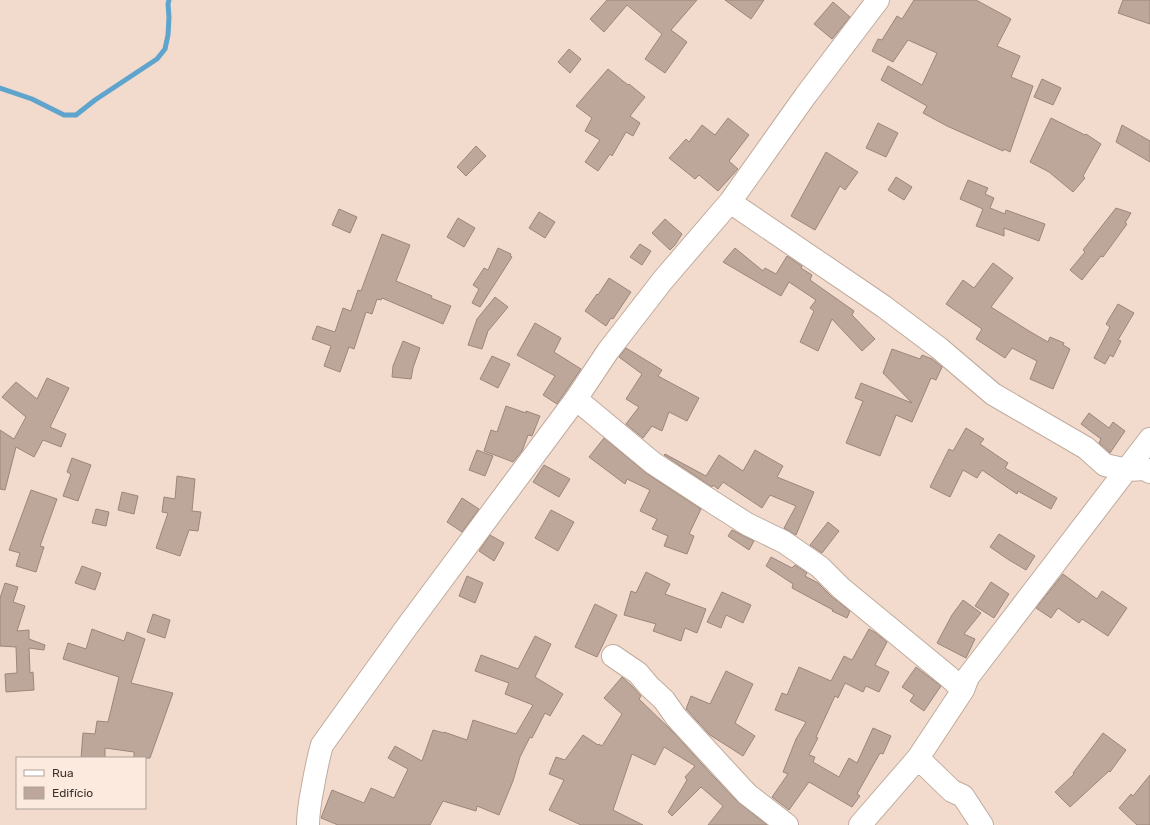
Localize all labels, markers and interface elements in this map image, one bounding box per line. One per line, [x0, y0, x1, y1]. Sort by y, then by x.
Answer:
legend [16, 757, 146, 809]
text: Rua [52, 766, 74, 780]
text: Edifício [52, 786, 93, 800]

